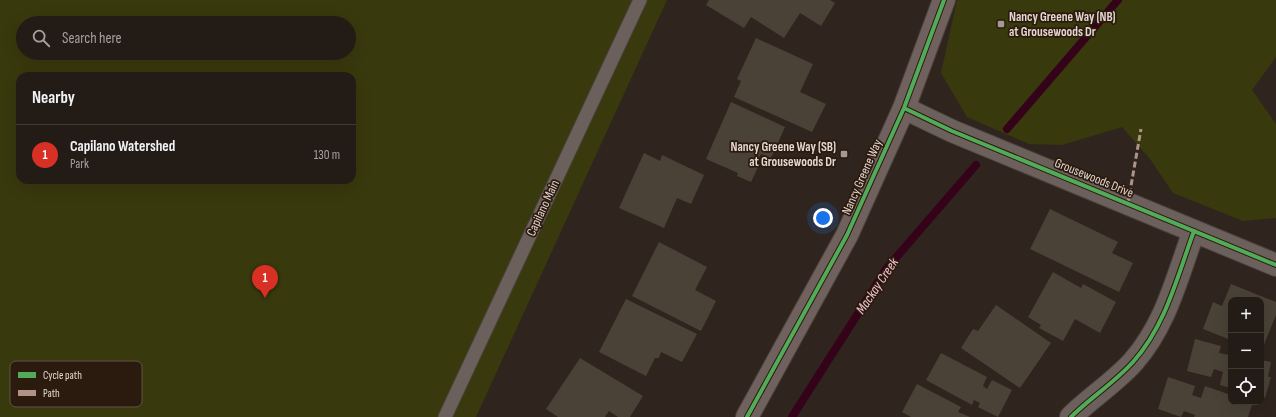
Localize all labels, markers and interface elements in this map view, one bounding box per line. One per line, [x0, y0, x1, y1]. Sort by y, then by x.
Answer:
place label: Nancy Greene Way (NB) at Grousewoods Dr [1009, 9, 1116, 40]
search box [16, 16, 356, 60]
marker: Nancy Greene Way (NB) at Grousewoods Dr [996, 19, 1006, 29]
icon: search [30, 27, 52, 49]
text: Search here [62, 29, 122, 48]
text: Nearby [32, 88, 75, 108]
text: Capilano Watershed [70, 137, 175, 156]
street label: Nancy Greene Way [838, 137, 886, 217]
place label: Nancy Greene Way (SB) at Grousewoods Dr [730, 139, 836, 170]
text: 1 [42, 147, 48, 163]
text: 130 m [314, 147, 340, 163]
marker: Nancy Greene Way (SB) at Grousewoods Dr [839, 149, 849, 159]
street label: Grousewoods Drive [1052, 155, 1136, 201]
text: Park [70, 156, 89, 172]
street label: Capilano Main [523, 177, 563, 239]
your location [813, 208, 833, 228]
water label: Mackay Creek [852, 254, 902, 317]
pin: 1 [252, 265, 278, 298]
map controls [1228, 297, 1264, 405]
button: + [1228, 297, 1264, 333]
button: − [1228, 333, 1264, 369]
legend [10, 361, 142, 407]
text: Cycle path [43, 369, 82, 382]
button: locate [1228, 369, 1264, 405]
text: Path [43, 387, 60, 400]

